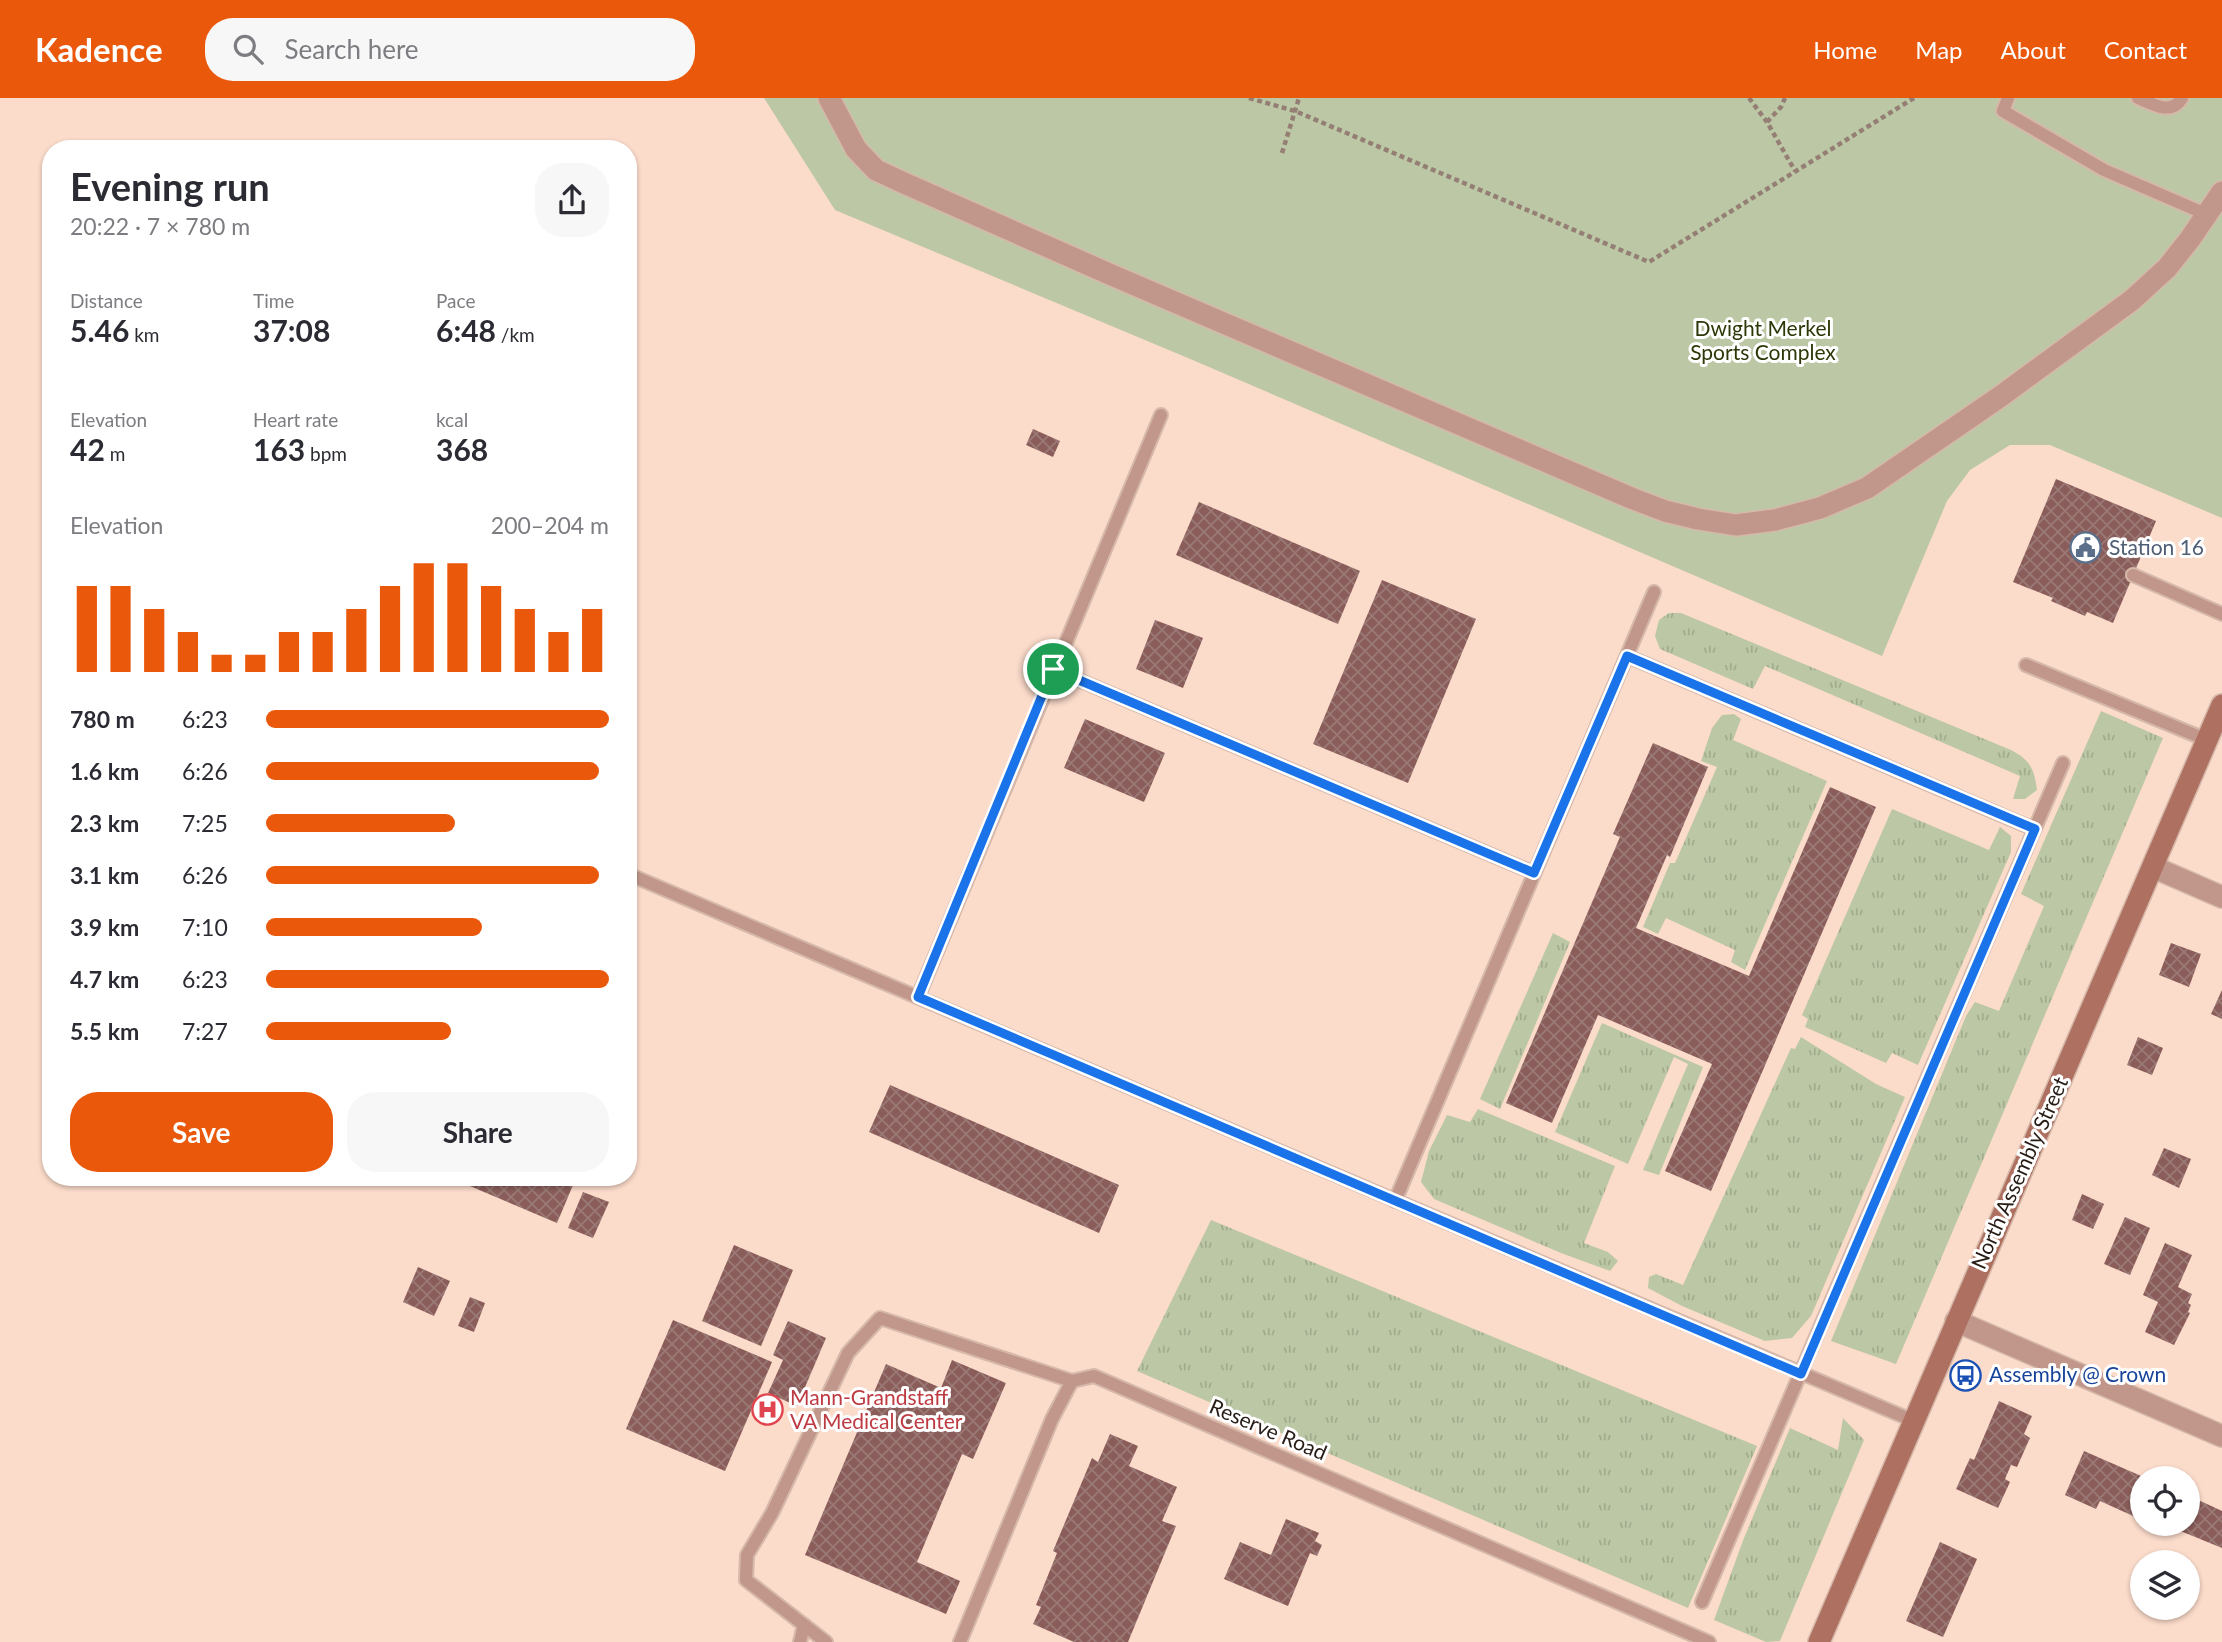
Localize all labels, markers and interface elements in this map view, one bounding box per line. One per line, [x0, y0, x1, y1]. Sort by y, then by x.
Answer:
search box [205, 18, 695, 81]
text: Kadence [35, 29, 163, 69]
icon: search [229, 30, 267, 68]
text: Search here [285, 33, 419, 65]
text: Home [1813, 35, 1877, 64]
text: Map [1915, 35, 1963, 64]
text: About [2001, 35, 2066, 64]
text: Contact [2104, 35, 2187, 64]
text: Evening run [70, 163, 270, 209]
button: share [535, 163, 609, 237]
text: 20:22 · 7 × 780 m [70, 212, 250, 240]
text: Distance [70, 289, 143, 312]
text: Time [253, 289, 294, 312]
text: Pace [436, 289, 475, 312]
text: 5.46 [70, 312, 129, 348]
text: 37:08 [253, 312, 330, 348]
text: 6:48 [436, 312, 496, 348]
park label: Dwight Merkel Sports Complex [1690, 315, 1836, 364]
text: km [129, 323, 159, 346]
text: /km [496, 323, 535, 346]
text: Elevation [70, 408, 147, 431]
text: Heart rate [253, 408, 338, 431]
text: kcal [436, 408, 468, 431]
text: 42 [70, 431, 105, 467]
text: 163 [253, 431, 305, 467]
text: 368 [436, 431, 488, 467]
text: m [105, 442, 125, 465]
text: bpm [305, 442, 347, 465]
text: Elevation [70, 511, 163, 539]
text: 200–204 m [491, 511, 609, 539]
public building icon: Station 16 [2069, 531, 2103, 565]
place label: Station 16 [2109, 534, 2204, 559]
pin [1023, 639, 1083, 699]
icon: arrive [1034, 650, 1072, 688]
text: 780 m [70, 705, 135, 733]
text: 6:23 [182, 705, 228, 733]
text: 1.6 km [70, 757, 139, 785]
text: 6:26 [182, 757, 228, 785]
text: 2.3 km [70, 809, 139, 837]
text: 7:25 [182, 809, 228, 837]
text: 3.1 km [70, 861, 139, 889]
text: 6:26 [182, 861, 228, 889]
text: 3.9 km [70, 913, 139, 941]
text: 7:10 [182, 913, 228, 941]
text: 4.7 km [70, 965, 139, 993]
text: 6:23 [182, 965, 228, 993]
text: 5.5 km [70, 1017, 139, 1045]
text: 7:27 [182, 1017, 228, 1045]
street label: North Assembly Street [1965, 1072, 2072, 1272]
button: Save [70, 1092, 333, 1172]
button: Share [347, 1092, 609, 1172]
bus stop icon: Assembly @ Crown [1949, 1358, 1983, 1392]
place label: Assembly @ Crown [1989, 1361, 2166, 1386]
place label: Mann-Grandstaff VA Medical Center [790, 1384, 963, 1433]
hospital icon: Mann-Grandstaff VA Medical Center [750, 1393, 784, 1427]
street label: Reserve Road [1206, 1393, 1331, 1465]
map controls [2130, 1466, 2200, 1620]
button: locate [2130, 1466, 2200, 1536]
button: layers [2130, 1550, 2200, 1620]

